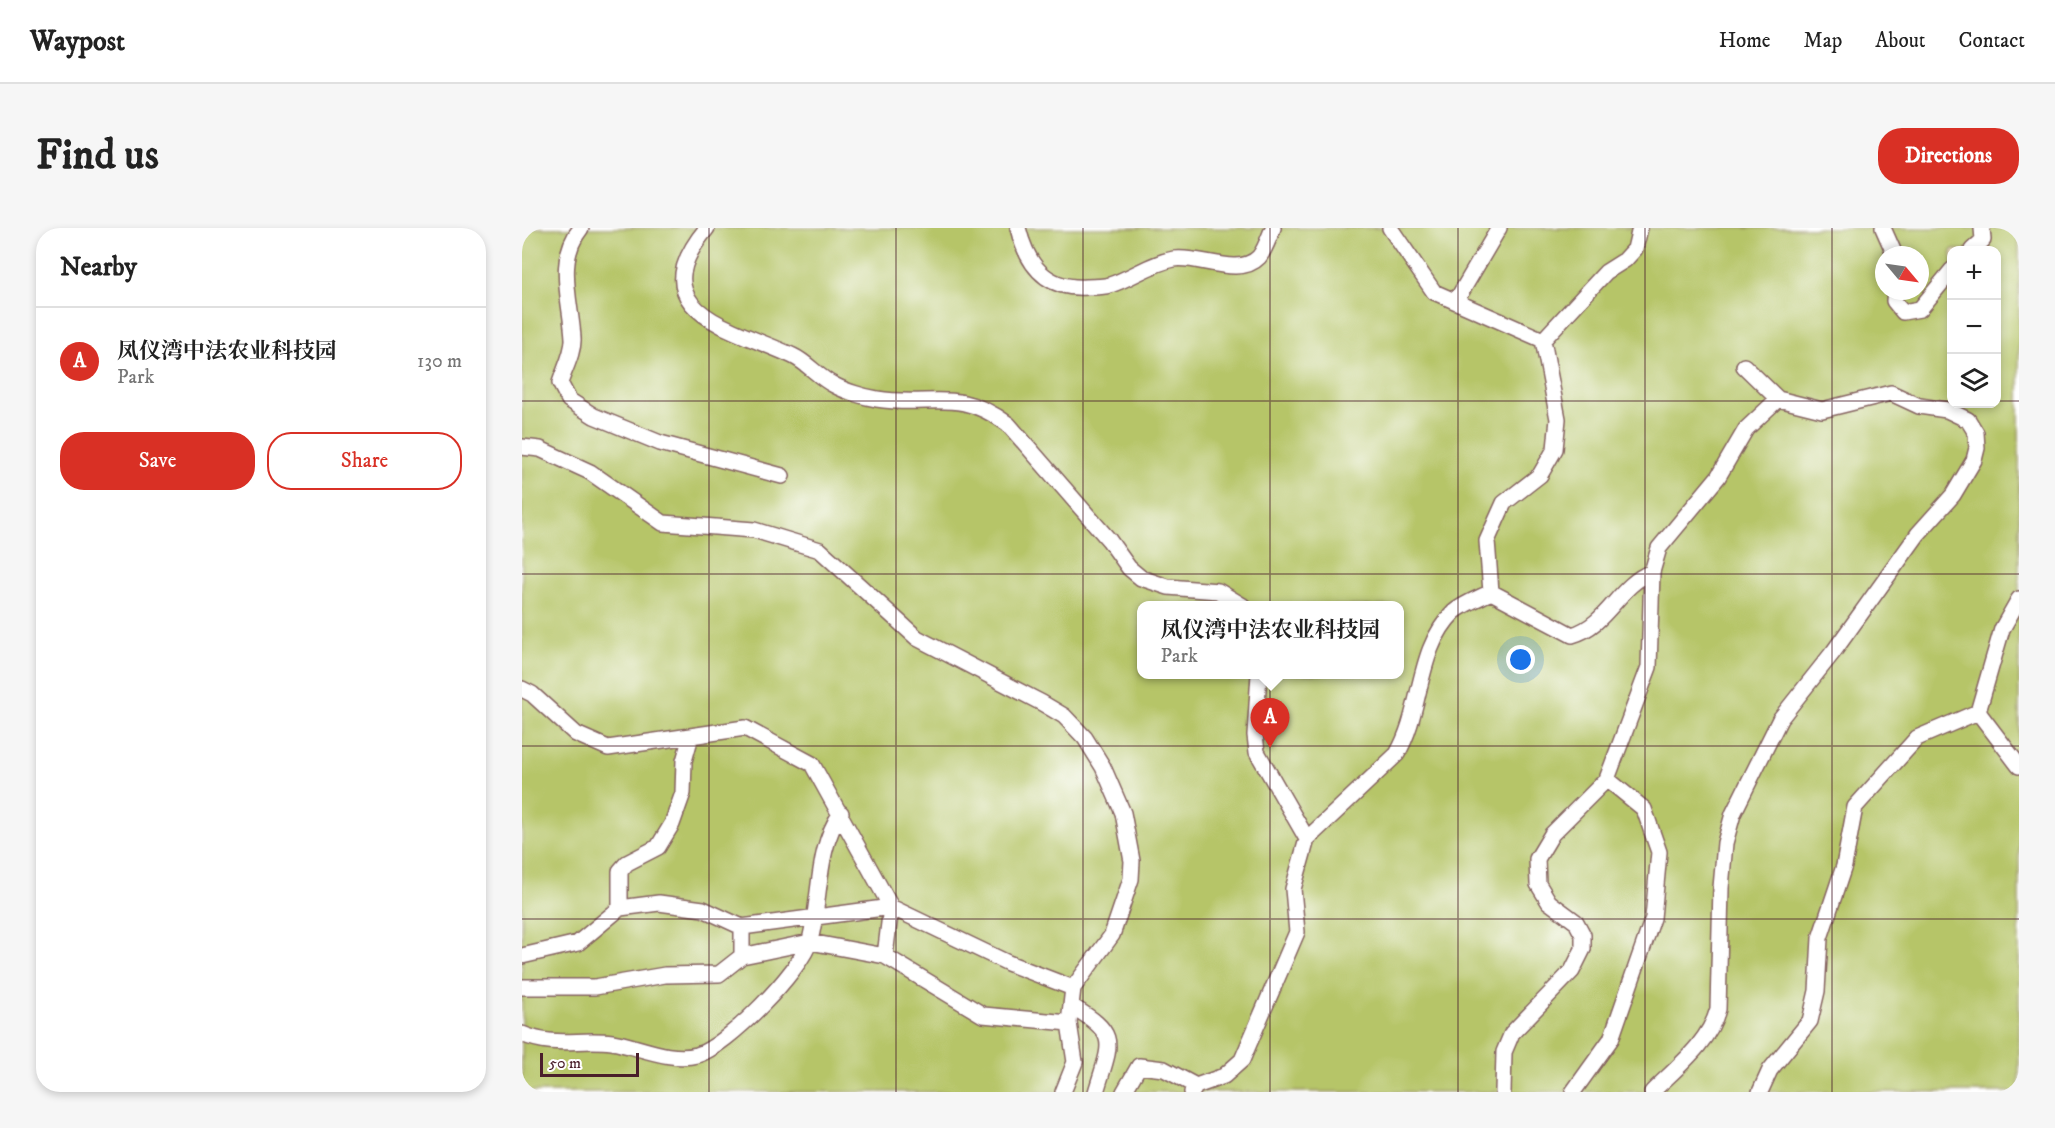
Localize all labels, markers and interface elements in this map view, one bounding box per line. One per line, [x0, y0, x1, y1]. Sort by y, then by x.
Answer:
text: Waypost [30, 24, 125, 59]
text: Home [1719, 28, 1771, 54]
text: Map [1804, 28, 1842, 54]
text: About [1875, 28, 1926, 54]
text: Contact [1959, 28, 2025, 54]
button: Directions [1878, 128, 2019, 184]
text: Find us [36, 130, 159, 182]
north arrow [1875, 246, 1929, 300]
map controls [1947, 246, 2001, 408]
button: + [1947, 246, 2001, 300]
text: Nearby [60, 251, 137, 284]
button: − [1947, 300, 2001, 354]
text: 凤仪湾中法农业科技园 [117, 338, 337, 365]
text: A [73, 349, 86, 374]
text: 130 m [417, 349, 462, 374]
button: layers [1947, 354, 2001, 408]
text: Park [117, 365, 154, 390]
button: Save [60, 432, 255, 490]
button: Share [267, 432, 462, 490]
popup [1137, 601, 1404, 679]
text: 凤仪湾中法农业科技园 [1160, 617, 1381, 644]
text: Park [1160, 644, 1198, 669]
your location [1506, 645, 1535, 674]
pin: A [1250, 698, 1290, 748]
scale bar [540, 1050, 639, 1078]
text: 50 m [549, 1053, 581, 1073]

